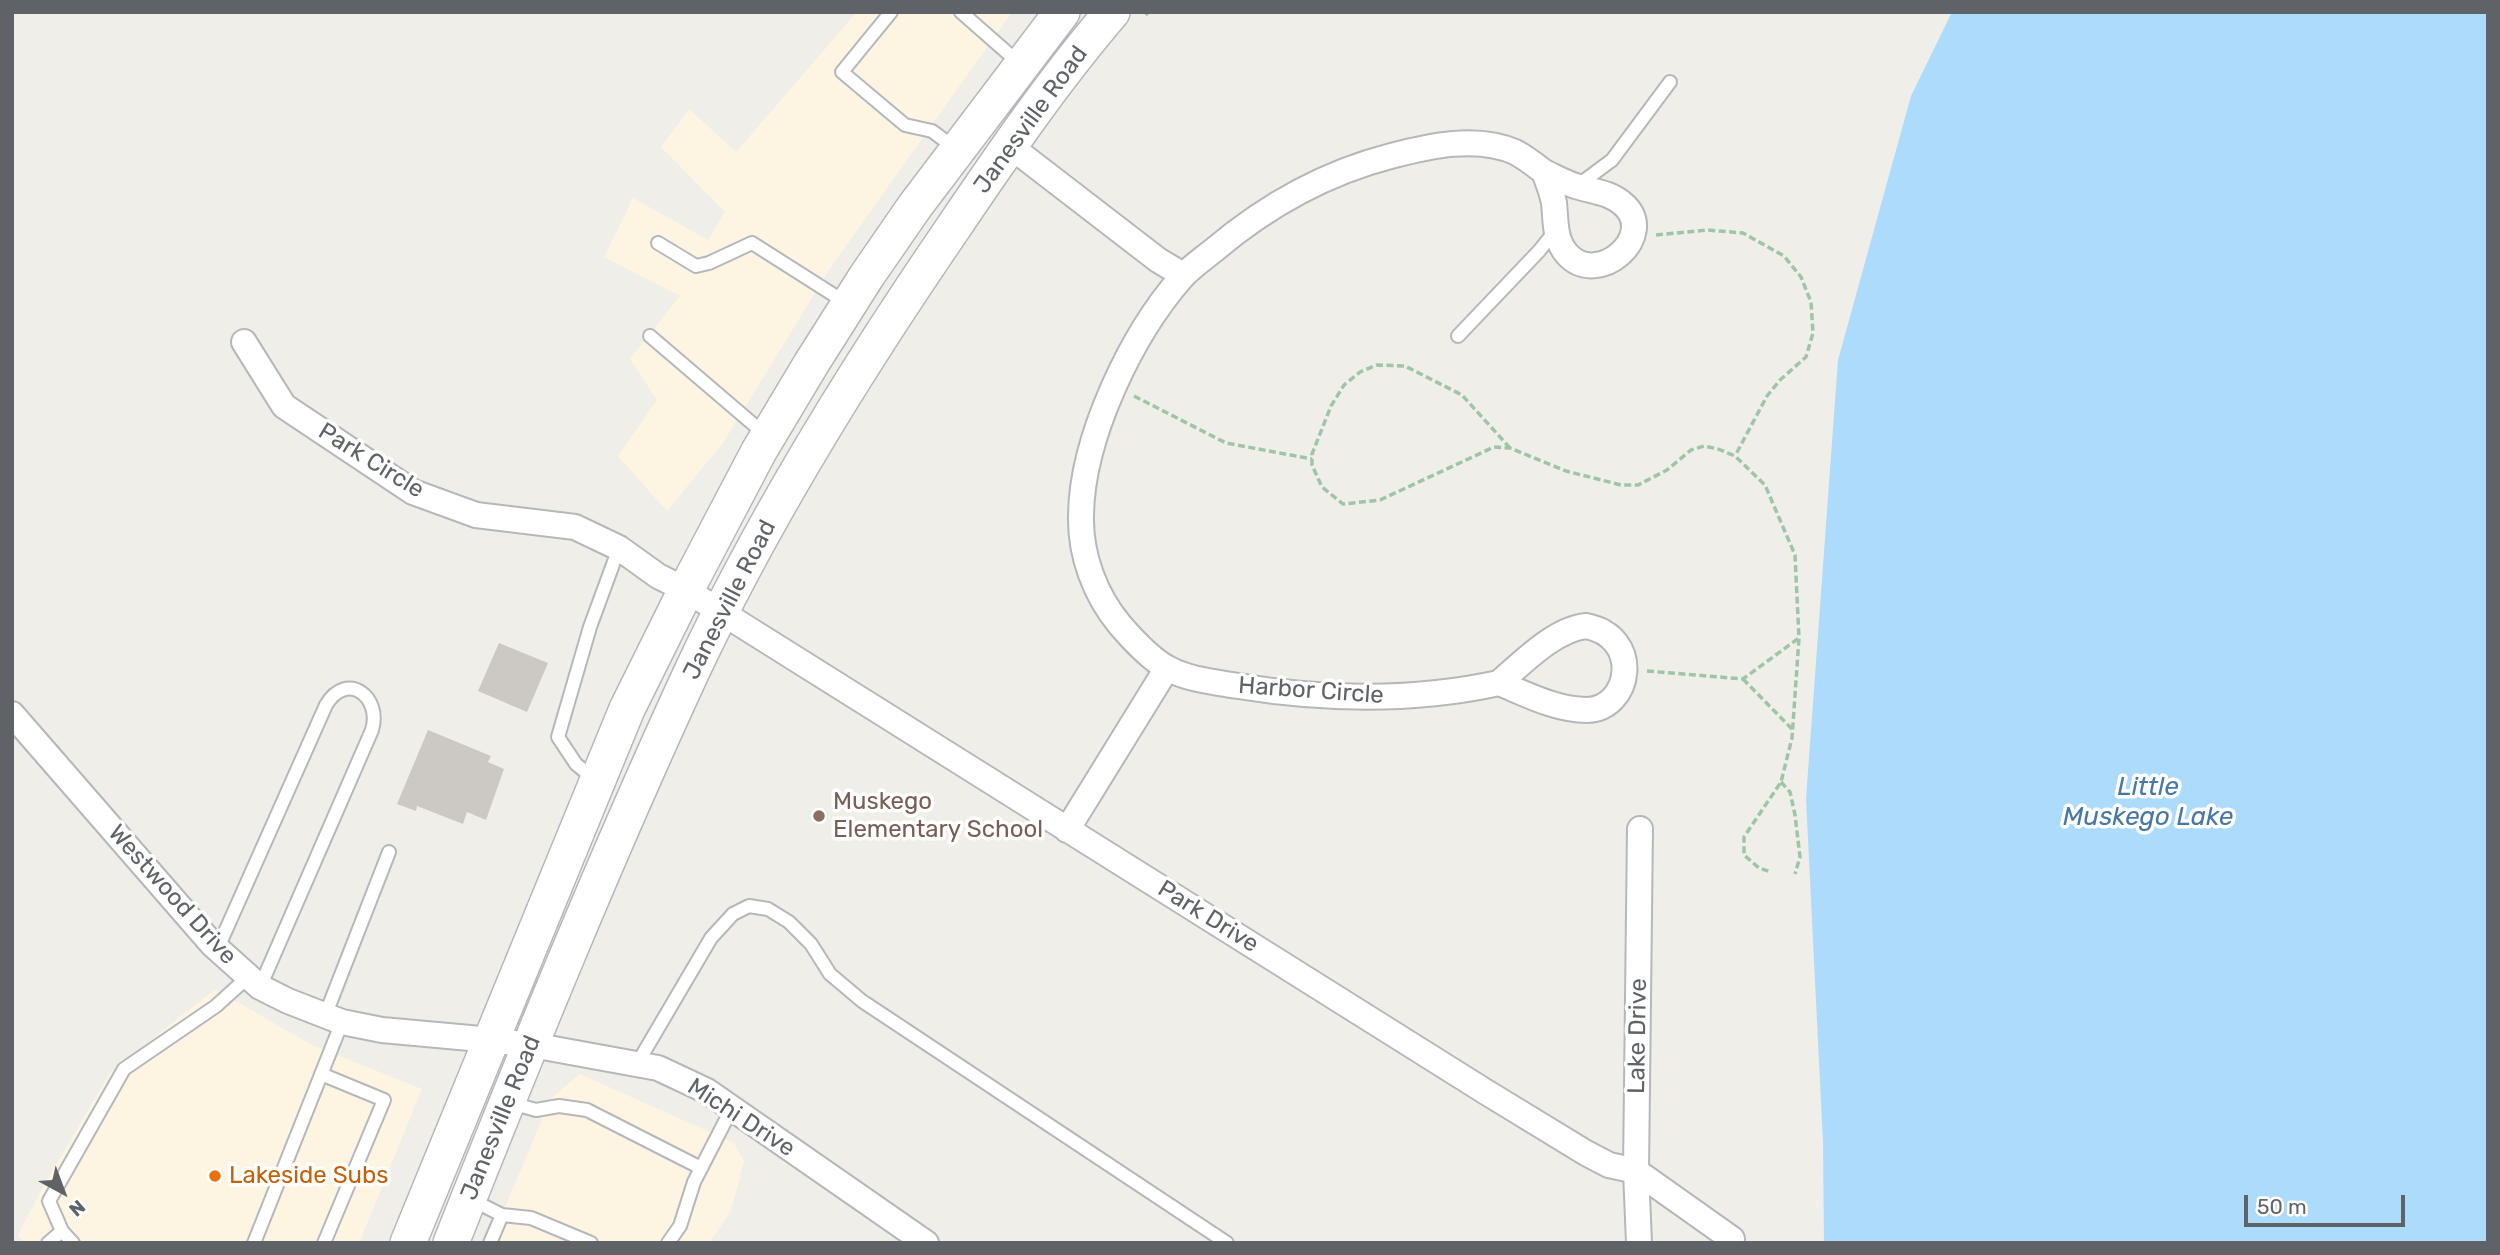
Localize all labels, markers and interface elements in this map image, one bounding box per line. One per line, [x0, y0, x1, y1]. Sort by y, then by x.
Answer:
street label: Janesville Road [968, 41, 1094, 199]
street label: Park Circle [313, 417, 429, 505]
street label: Janesville Road [677, 515, 783, 685]
street label: Harbor Circle [1237, 672, 1385, 710]
water label: Little Muskego Lake [2063, 771, 2233, 832]
place label: Muskego Elementary School [833, 788, 1043, 844]
marker: Muskego Elementary School [811, 808, 827, 824]
street label: Westwood Drive [102, 819, 242, 971]
street label: Park Drive [1152, 875, 1264, 959]
street label: Lake Drive [1623, 978, 1653, 1094]
street label: Janesville Road [455, 1031, 547, 1205]
street label: Michi Drive [682, 1073, 800, 1163]
north arrow [28, 1157, 98, 1227]
place label: Lakeside Subs [229, 1162, 389, 1190]
marker: Lakeside Subs [207, 1168, 223, 1184]
scale bar [2248, 1182, 2409, 1226]
text: 50 m [2257, 1194, 2307, 1219]
text: N [64, 1195, 90, 1221]

